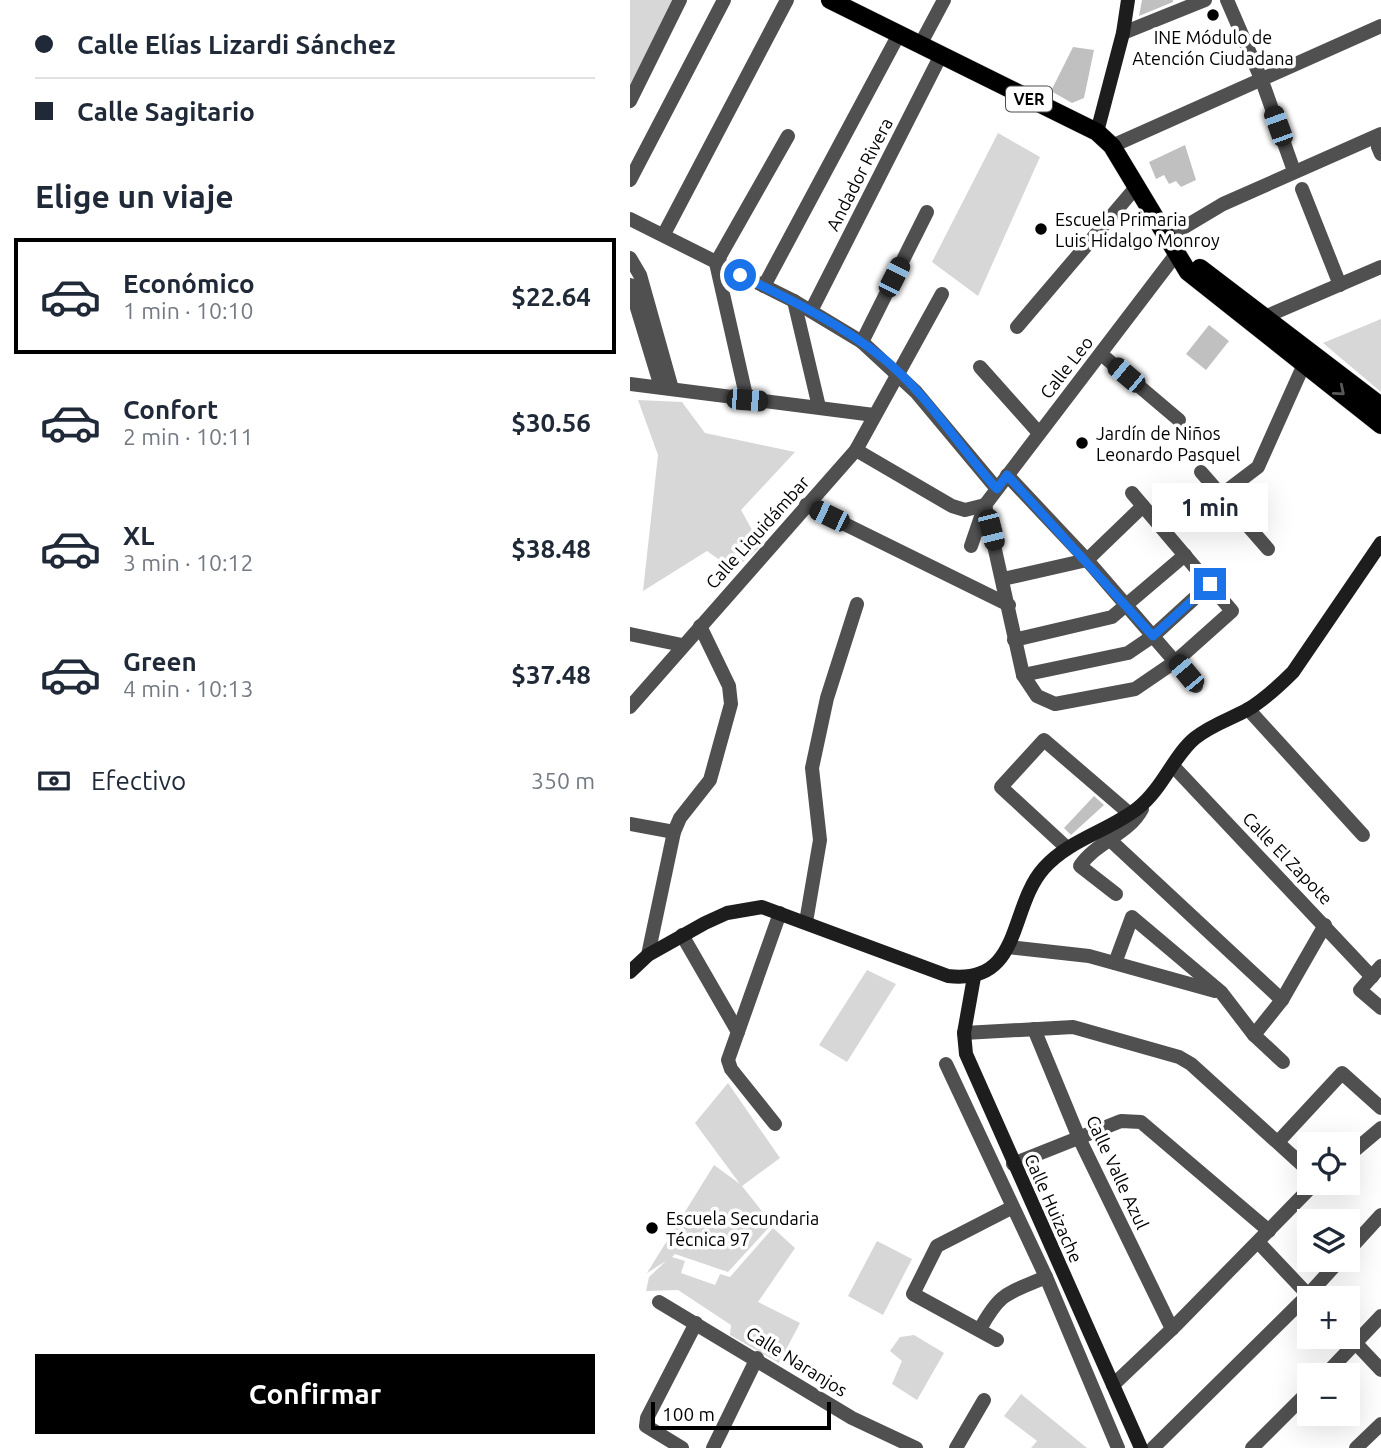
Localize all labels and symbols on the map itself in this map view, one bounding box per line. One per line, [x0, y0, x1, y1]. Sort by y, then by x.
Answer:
marker: INE Módulo de Atención Ciudadana [1205, 7, 1221, 23]
place label: INE Módulo de Atención Ciudadana [1132, 27, 1294, 68]
road number: VER [1006, 86, 1052, 111]
car [1261, 103, 1296, 149]
street label: Andador Rivera [822, 114, 896, 234]
place label: Escuela Primaria Luis Hidalgo Monroy [1055, 209, 1220, 250]
marker: Escuela Primaria Luis Hidalgo Monroy [1033, 221, 1049, 237]
car [876, 254, 913, 300]
route start [724, 259, 756, 291]
street label: Calle Leo [1036, 332, 1096, 402]
car [1104, 353, 1149, 397]
one-way arrow [1331, 383, 1344, 395]
car [726, 388, 769, 412]
place label: Jardín de Niños Leonardo Pasquel [1096, 423, 1241, 464]
marker: Jardín de Niños Leonardo Pasquel [1074, 435, 1090, 451]
street label: Calle Liquidámbar [701, 472, 813, 592]
callout: 1 min [1152, 482, 1268, 532]
car [806, 497, 853, 535]
car [976, 507, 1007, 553]
route end [1194, 568, 1226, 600]
car [1165, 650, 1208, 696]
street label: Calle El Zapote [1239, 808, 1337, 908]
street label: Calle Valle Azul [1083, 1112, 1153, 1232]
street label: Calle Huizache [1021, 1150, 1087, 1266]
place label: Escuela Secundaria Técnica 97 [666, 1208, 819, 1249]
marker: Escuela Secundaria Técnica 97 [644, 1220, 660, 1236]
street label: Calle Naranjos [743, 1322, 851, 1400]
scale bar [651, 1399, 831, 1431]

